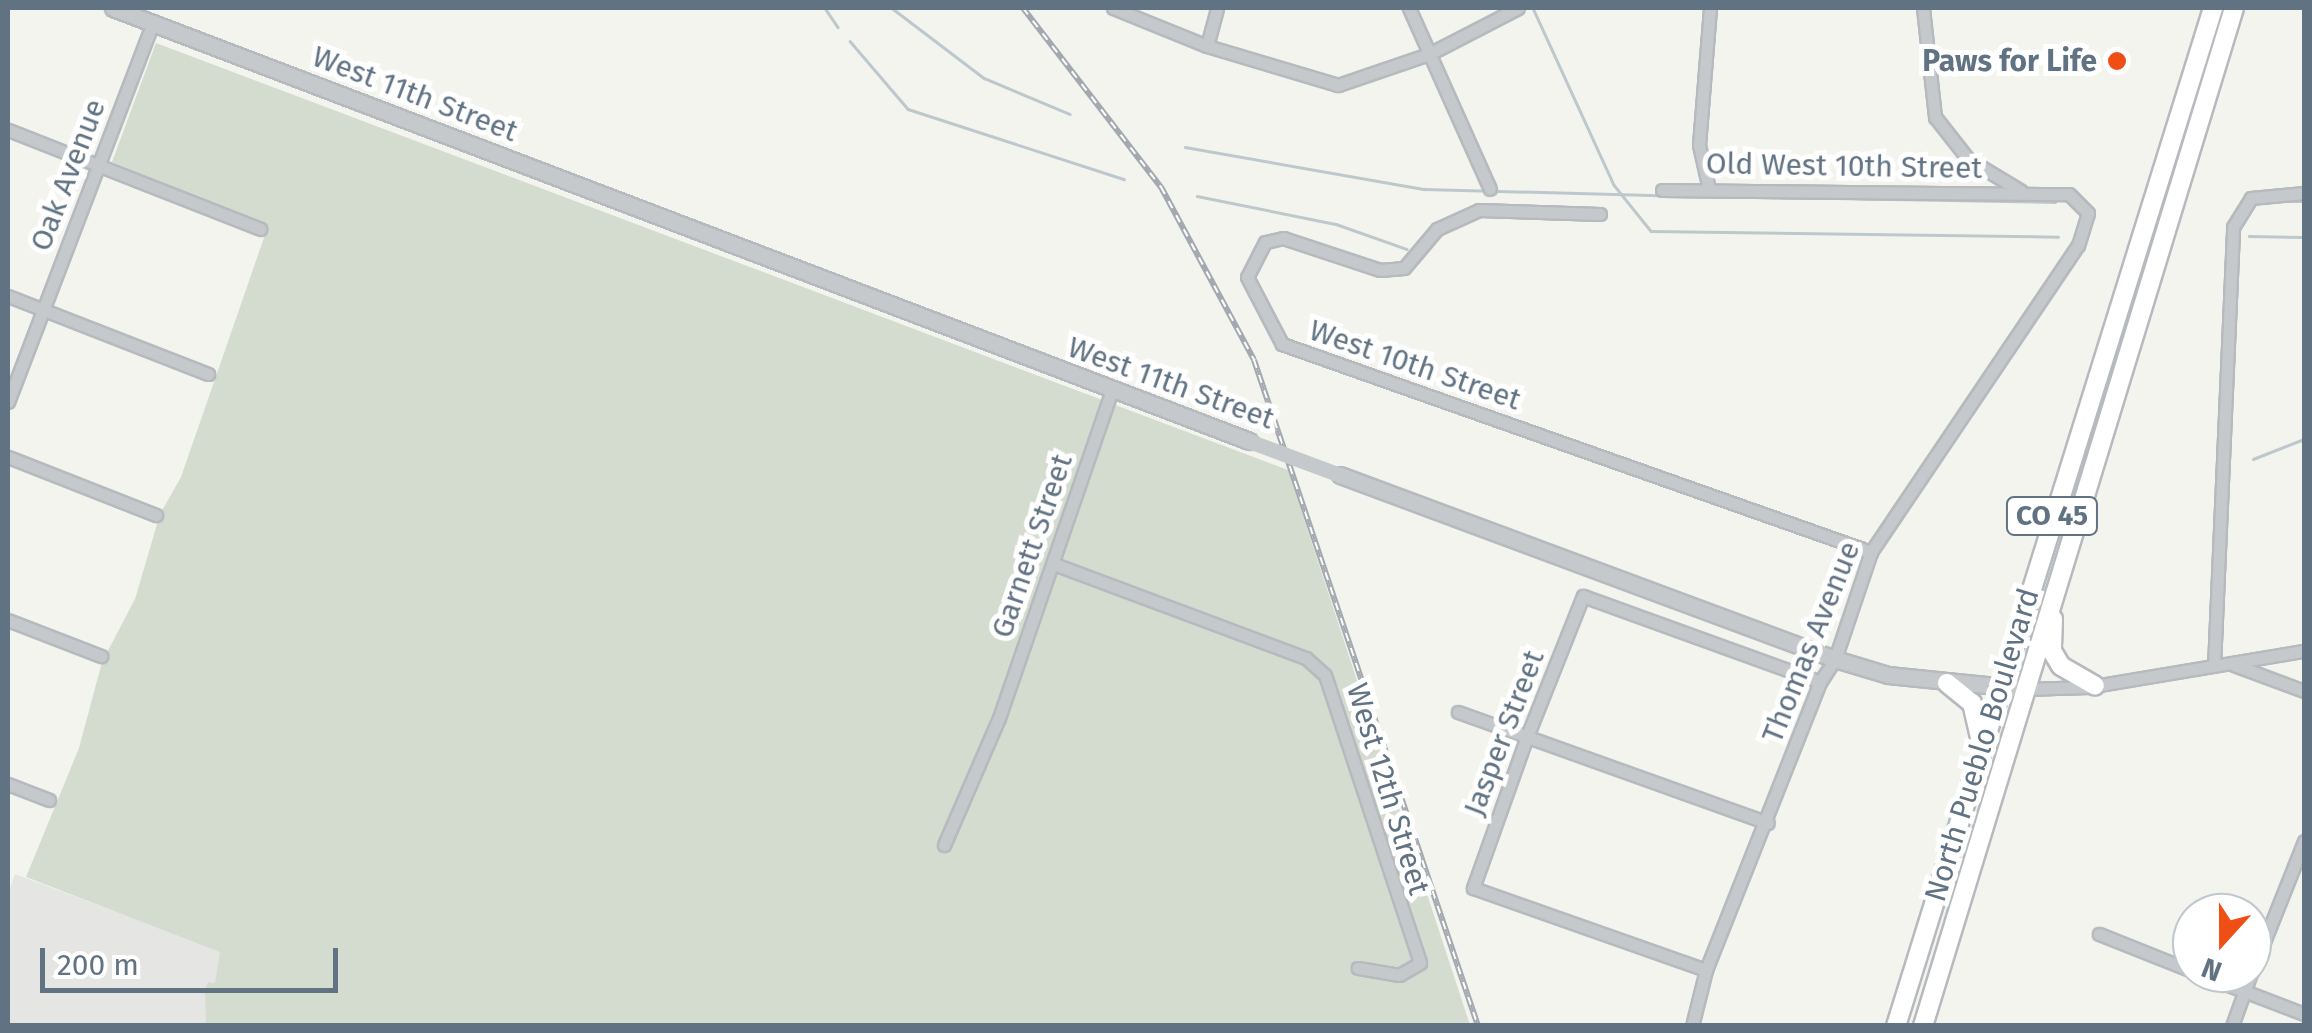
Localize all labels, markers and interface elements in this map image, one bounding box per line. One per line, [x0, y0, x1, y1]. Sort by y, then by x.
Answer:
street label: West 11th Street [307, 38, 523, 150]
place label: Paws for Life [1922, 43, 2097, 79]
marker: Paws for Life [2106, 50, 2128, 72]
street label: Oak Avenue [23, 94, 113, 256]
street label: Old West 10th Street [1706, 146, 1982, 186]
street label: West 10th Street [1305, 312, 1525, 418]
street label: West 11th Street [1063, 329, 1279, 437]
street label: Garnett Street [984, 449, 1080, 643]
road number: CO 45 [2004, 493, 2100, 539]
street label: Thomas Avenue [1754, 536, 1868, 748]
street label: North Pueblo Boulevard [1917, 584, 2047, 906]
street label: Jasper Street [1456, 645, 1552, 821]
street label: West 12th Street [1339, 679, 1437, 899]
north arrow [2172, 893, 2272, 993]
scale bar [45, 928, 342, 990]
text: 200 m [57, 947, 139, 983]
text: N [2197, 951, 2226, 988]

